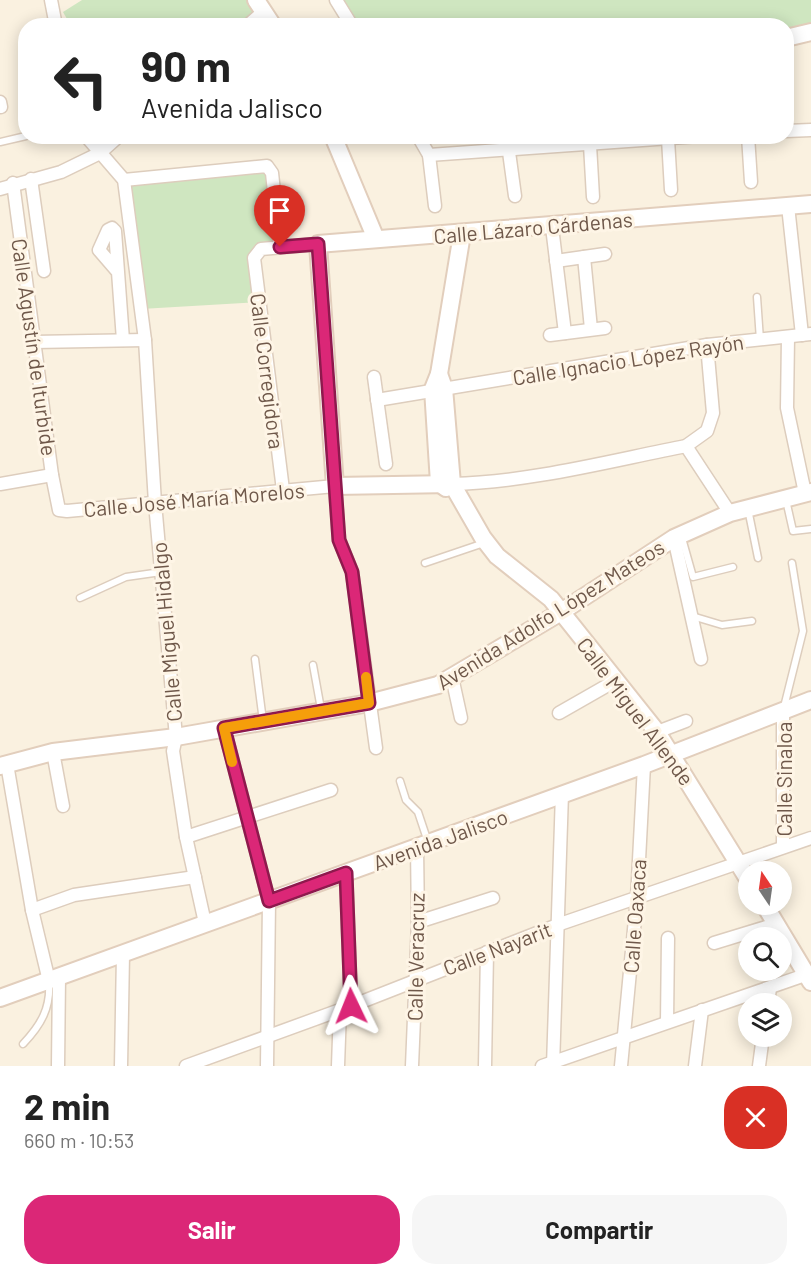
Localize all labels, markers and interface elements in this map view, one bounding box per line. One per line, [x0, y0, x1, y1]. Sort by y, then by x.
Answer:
text: 90 m [141, 40, 231, 90]
icon: left [42, 42, 120, 120]
text: Avenida Jalisco [141, 91, 323, 123]
pin [254, 185, 305, 247]
icon: arrive [263, 194, 296, 227]
street label: Calle Lázaro Cárdenas [432, 206, 634, 248]
street label: Calle Agustín de Iturbide [7, 237, 63, 457]
street label: Calle Corregidora [246, 292, 290, 450]
street label: Calle Ignacio López Rayón [511, 328, 745, 390]
street label: Calle José María Morelos [82, 477, 306, 521]
street label: Avenida Adolfo López Mateos [432, 534, 668, 694]
street label: Calle Miguel Hidalgo [146, 541, 186, 723]
street label: Calle Miguel Allende [572, 632, 700, 790]
street label: Calle Sinaloa [771, 721, 796, 837]
street label: Avenida Jalisco [369, 803, 511, 875]
street label: Calle Oaxaca [618, 858, 650, 974]
north arrow [738, 861, 792, 915]
map controls [738, 861, 792, 1047]
street label: Calle Veracruz [401, 893, 429, 1021]
street label: Calle Nayarit [439, 916, 555, 980]
button: search [738, 927, 792, 981]
position arrow [319, 974, 383, 1038]
button: layers [738, 993, 792, 1047]
text: 2 min [24, 1084, 110, 1127]
button: close [724, 1086, 787, 1149]
text: 660 m · 10:53 [24, 1128, 134, 1152]
button: Salir [24, 1195, 400, 1264]
button: Compartir [412, 1195, 787, 1264]

